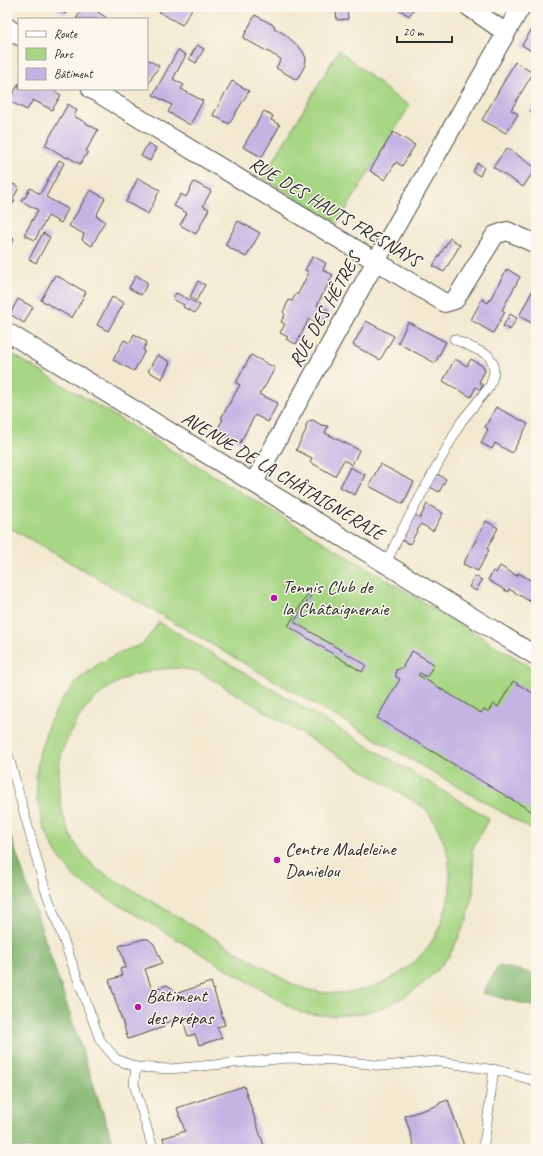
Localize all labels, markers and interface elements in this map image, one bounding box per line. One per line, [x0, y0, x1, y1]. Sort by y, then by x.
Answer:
legend [18, 18, 148, 90]
scale bar [397, 18, 452, 44]
text: 20 m [403, 24, 425, 40]
text: Route [54, 26, 78, 42]
text: Parc [54, 46, 74, 62]
text: Bâtiment [54, 66, 93, 82]
street label: RUE DES HAUTS FRESNAYS [245, 151, 427, 274]
street label: RUE DES HÊTRES [284, 246, 368, 371]
street label: AVENUE DE LA CHÂTAIGNERAIE [177, 406, 391, 547]
place label: Tennis Club de la Châtaigneraie [282, 575, 390, 621]
marker: Tennis Club de la Châtaigneraie [269, 593, 279, 603]
place label: Centre Madeleine Danielou [285, 837, 397, 883]
marker: Centre Madeleine Danielou [272, 855, 282, 865]
place label: Bâtiment des prépas [146, 984, 214, 1030]
marker: Bâtiment des prépas [133, 1002, 143, 1012]

